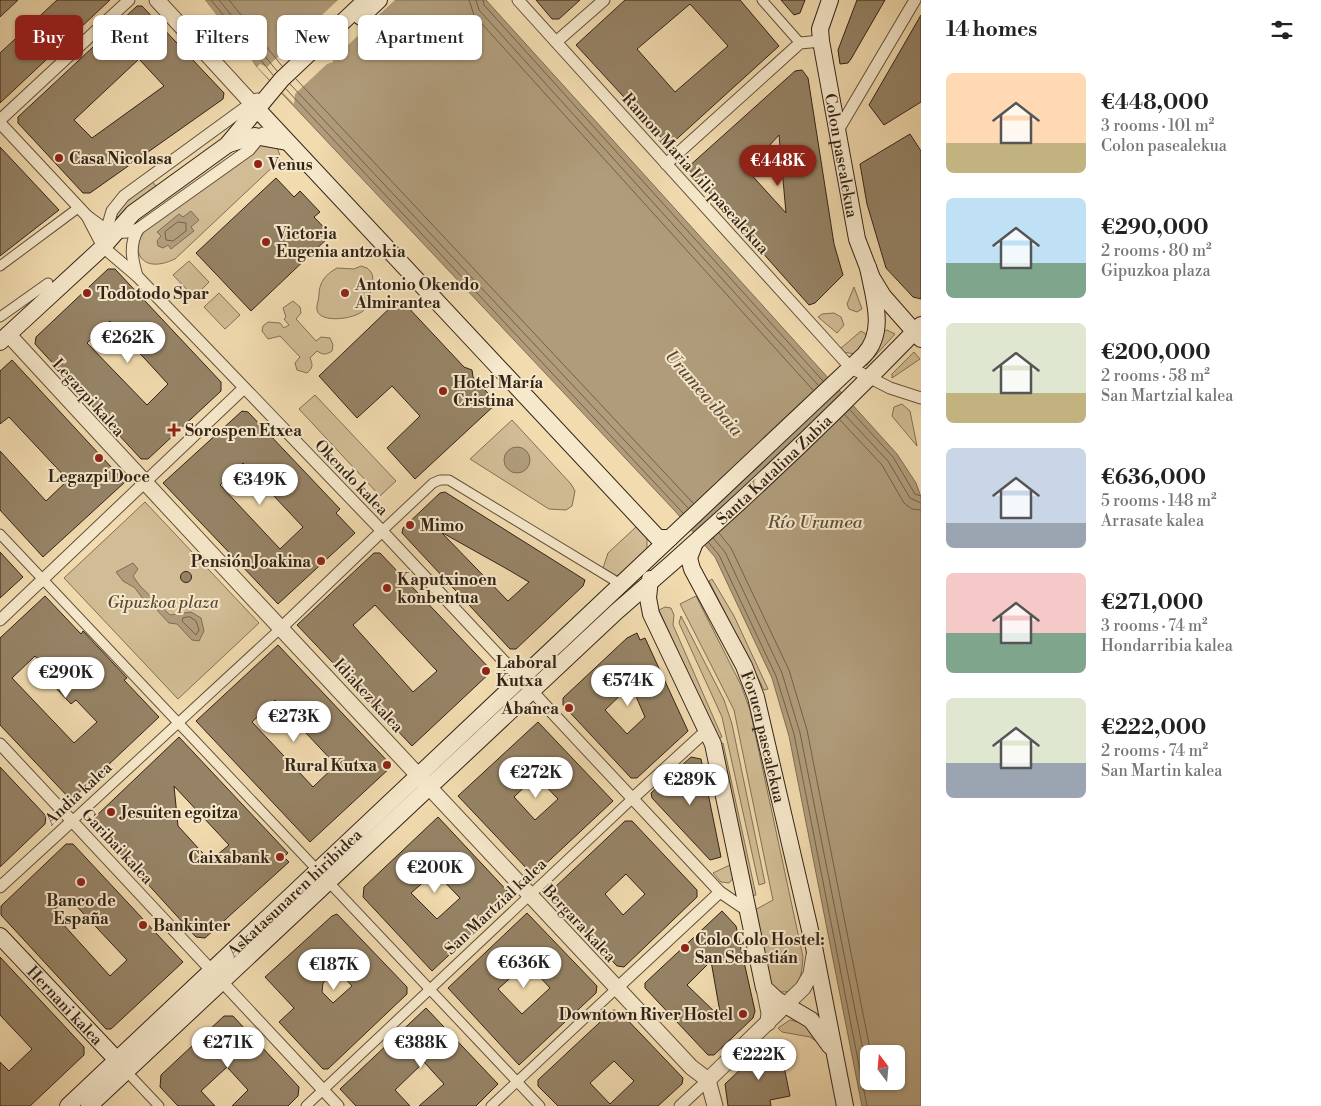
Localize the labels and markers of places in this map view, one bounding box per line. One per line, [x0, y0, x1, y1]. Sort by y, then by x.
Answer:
pin: €448K [743, 144, 813, 187]
place label: Casa Nicolasa [69, 149, 172, 169]
marker: Casa Nicolasa [53, 152, 65, 164]
place label: Venus [267, 155, 313, 175]
marker: Venus [252, 158, 264, 170]
place label: Victoria Eugenia antzokia [275, 224, 406, 262]
marker: Victoria Eugenia antzokia [260, 236, 272, 248]
place label: Antonio Okendo Almirantea [354, 275, 479, 313]
place label: Todotodo Spar [97, 284, 209, 304]
marker: Todotodo Spar [81, 287, 93, 299]
marker: Antonio Okendo Almirantea [339, 287, 351, 299]
pin: €262K [93, 322, 163, 364]
place label: Hotel María Cristina [453, 373, 544, 411]
marker: Hotel María Cristina [437, 385, 449, 397]
place label: Sorospen Etxea [185, 421, 302, 441]
marker: Sorospen Etxea [167, 423, 181, 437]
marker: Legazpi Doce [93, 452, 105, 464]
pin: €349K [225, 464, 295, 506]
place label: Legazpi Doce [48, 467, 150, 487]
place label: Mimo [420, 516, 464, 536]
marker: Mimo [404, 519, 416, 531]
place label: Pensión Joakina [191, 552, 311, 572]
marker: Pensión Joakina [315, 555, 327, 567]
place label: Kaputxinoen konbentua [397, 570, 497, 608]
marker: Kaputxinoen konbentua [381, 582, 393, 594]
place label: Laboral Kutxa [496, 653, 558, 691]
pin: €290K [31, 656, 101, 699]
pin: €574K [593, 664, 663, 707]
marker: Laboral Kutxa [480, 665, 492, 677]
place label: Abanca [500, 699, 559, 719]
pin: €273K [259, 700, 329, 743]
marker: Abanca [563, 702, 575, 714]
place label: Rural Kutxa [284, 756, 377, 776]
pin: €272K [501, 756, 571, 799]
marker: Rural Kutxa [381, 759, 393, 771]
pin: €289K [655, 764, 725, 806]
place label: Jesuiten egoitza [119, 803, 239, 823]
marker: Jesuiten egoitza [105, 806, 117, 818]
place label: Caixabank [188, 848, 271, 868]
marker: Caixabank [274, 851, 286, 863]
pin: €200K [400, 852, 470, 894]
marker: Banco de España [75, 876, 87, 888]
place label: Banco de España [46, 891, 116, 929]
place label: Bankinter [153, 916, 231, 936]
marker: Bankinter [137, 919, 149, 931]
place label: Colo Colo Hostel: San Sebastián [695, 930, 825, 968]
marker: Colo Colo Hostel: San Sebastián [679, 942, 691, 954]
pin: €636K [489, 946, 559, 989]
pin: €187K [299, 948, 369, 991]
place label: Downtown River Hostel [559, 1005, 734, 1025]
marker: Downtown River Hostel [737, 1008, 749, 1020]
pin: €271K [193, 1026, 263, 1069]
pin: €388K [386, 1026, 456, 1069]
pin: €222K [724, 1038, 794, 1081]

